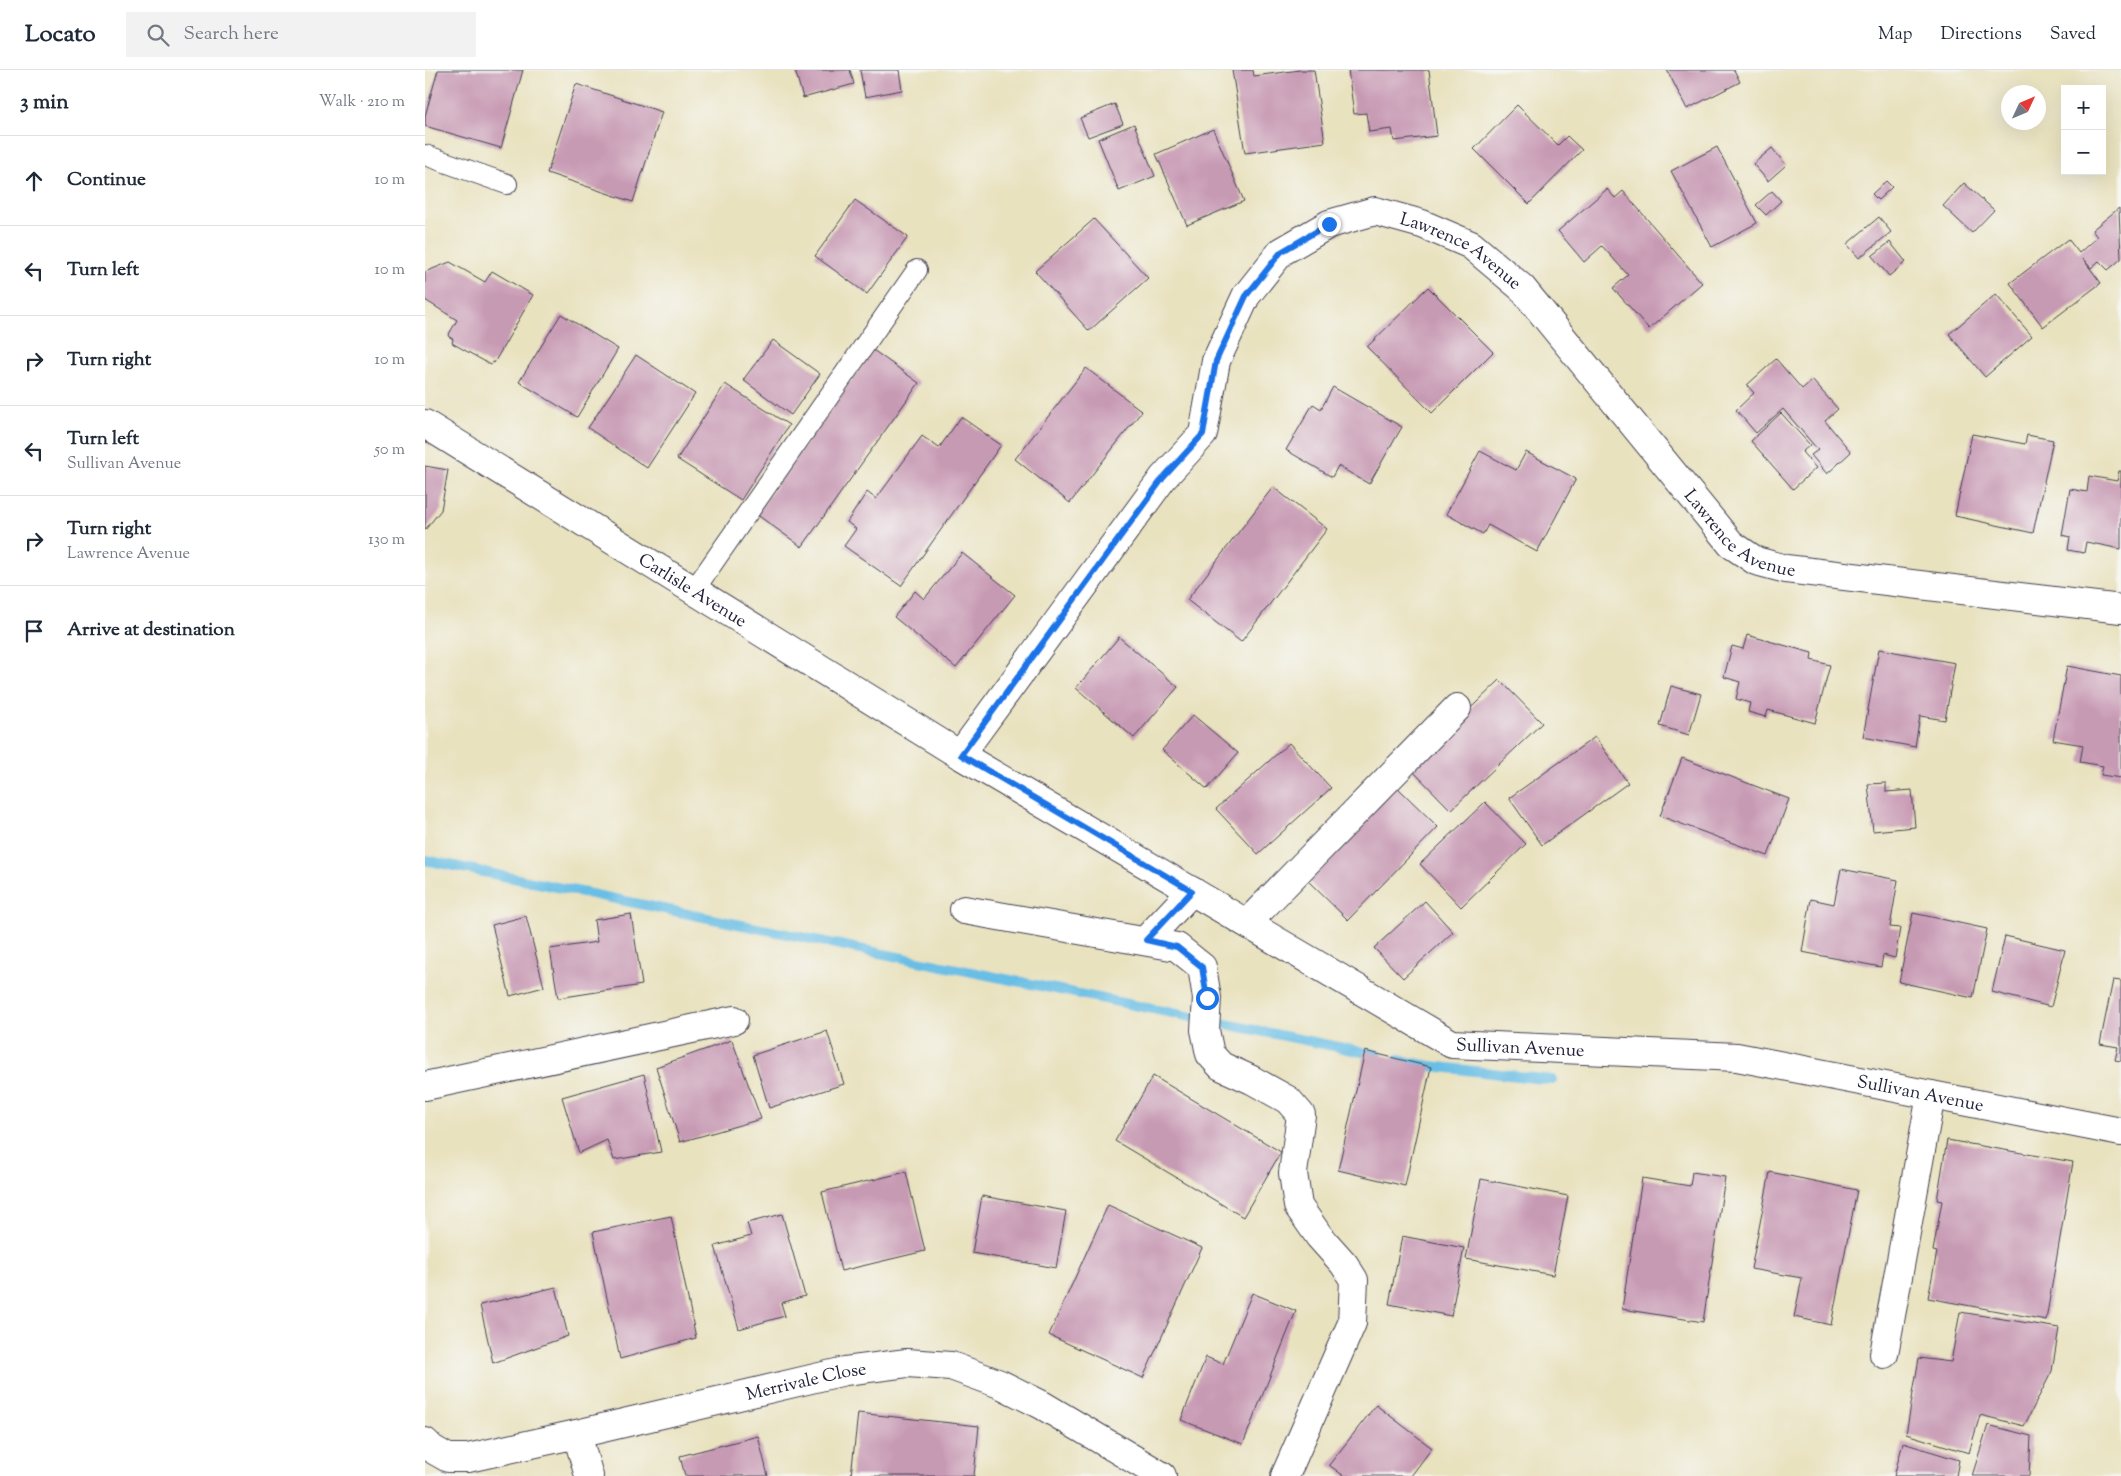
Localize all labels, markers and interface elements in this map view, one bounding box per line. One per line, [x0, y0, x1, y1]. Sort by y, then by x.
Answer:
search box [126, 12, 476, 57]
text: Locato [25, 18, 96, 52]
icon: search [144, 21, 172, 49]
text: Search here [184, 21, 279, 48]
text: Map [1878, 22, 1913, 48]
text: Directions [1941, 22, 2022, 48]
text: Saved [2050, 22, 2096, 48]
north arrow [2001, 85, 2046, 130]
map controls [2061, 85, 2106, 175]
button: + [2061, 85, 2106, 130]
text: 3 min [20, 88, 69, 118]
text: Walk · 210 m [319, 91, 405, 114]
button: − [2061, 130, 2106, 175]
icon: ahead [20, 167, 48, 195]
text: Continue [67, 167, 146, 194]
text: 10 m [375, 169, 405, 192]
street label: Lawrence Avenue [1397, 207, 1526, 297]
route end [1318, 213, 1341, 236]
icon: left [20, 257, 48, 285]
text: Turn left [67, 257, 139, 284]
text: 10 m [375, 259, 405, 282]
icon: right [20, 347, 48, 375]
text: Turn right [67, 347, 151, 374]
text: 10 m [375, 349, 405, 372]
text: Turn left [67, 426, 139, 453]
icon: left [20, 437, 48, 465]
text: 50 m [374, 439, 405, 462]
text: Sullivan Avenue [67, 453, 181, 476]
street label: Lawrence Avenue [1677, 485, 1797, 585]
text: Turn right [67, 516, 151, 543]
icon: right [20, 527, 48, 555]
text: 130 m [368, 529, 405, 552]
text: Lawrence Avenue [67, 543, 190, 566]
street label: Carlisle Avenue [632, 548, 751, 635]
icon: arrive [20, 617, 48, 645]
text: Arrive at destination [67, 617, 235, 644]
route start [1196, 987, 1219, 1010]
street label: Sullivan Avenue [1455, 1033, 1585, 1065]
street label: Sullivan Avenue [1855, 1070, 1986, 1120]
street label: Merrivale Close [744, 1357, 868, 1409]

